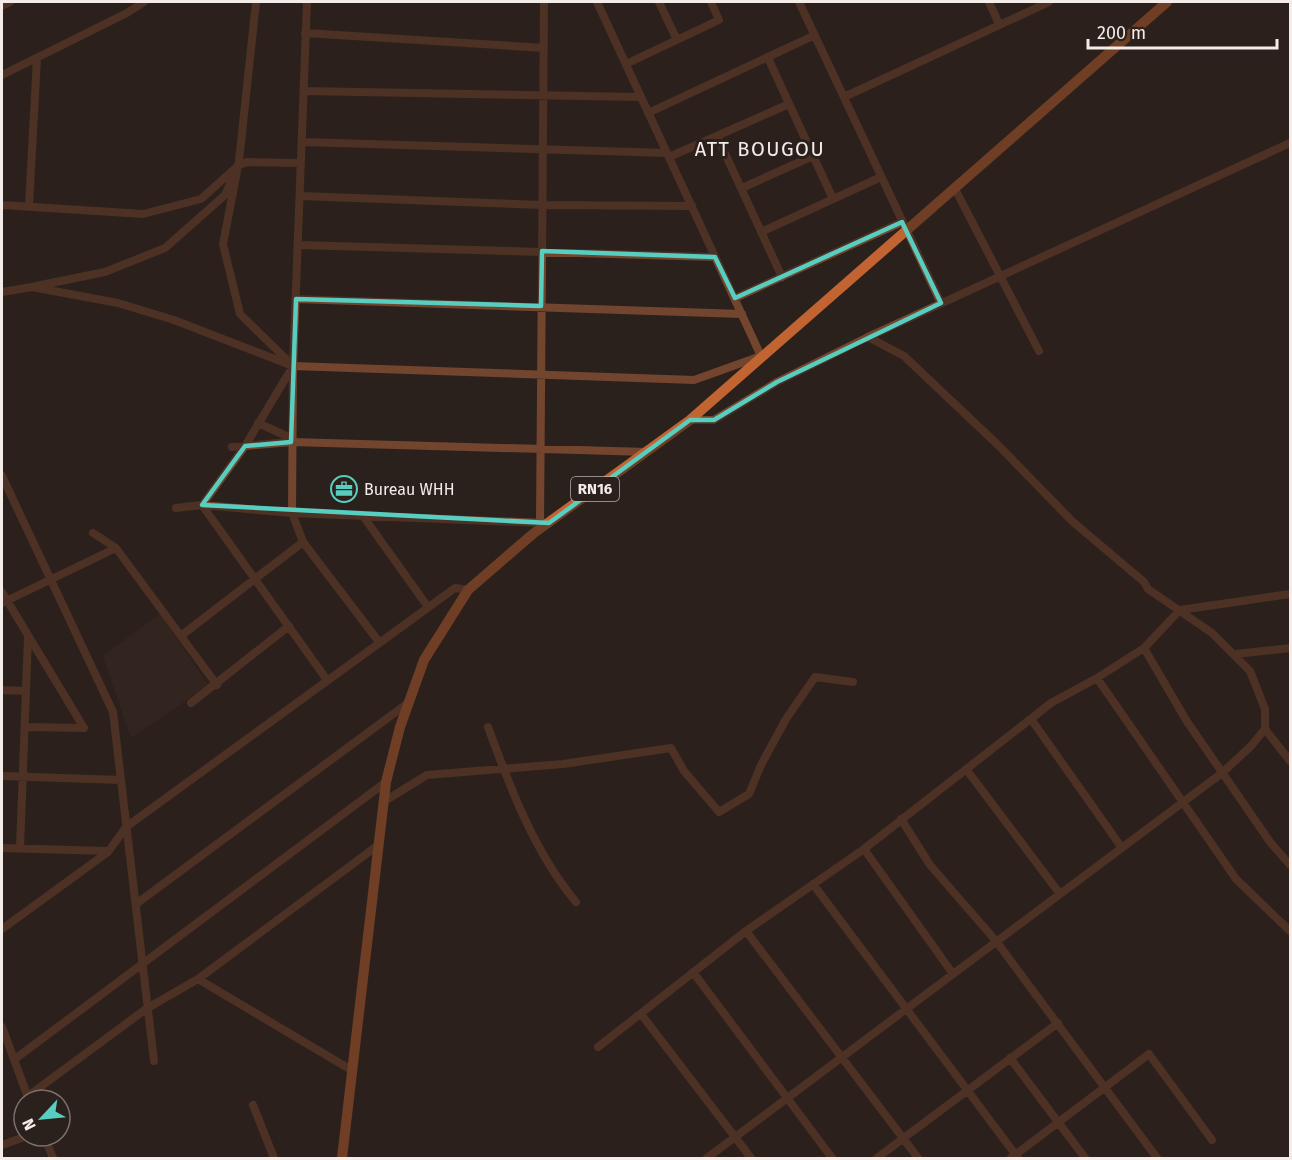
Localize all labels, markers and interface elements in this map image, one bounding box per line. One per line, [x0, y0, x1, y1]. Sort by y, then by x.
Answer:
scale bar [1088, 12, 1277, 50]
text: 200 m [1097, 22, 1146, 44]
district label: ATT BOUGOU [695, 137, 825, 161]
office icon: Bureau WHH [329, 474, 359, 504]
road number: RN16 [571, 477, 619, 501]
place label: Bureau WHH [364, 480, 455, 499]
north arrow [12, 1088, 72, 1148]
text: N [18, 1115, 40, 1133]

